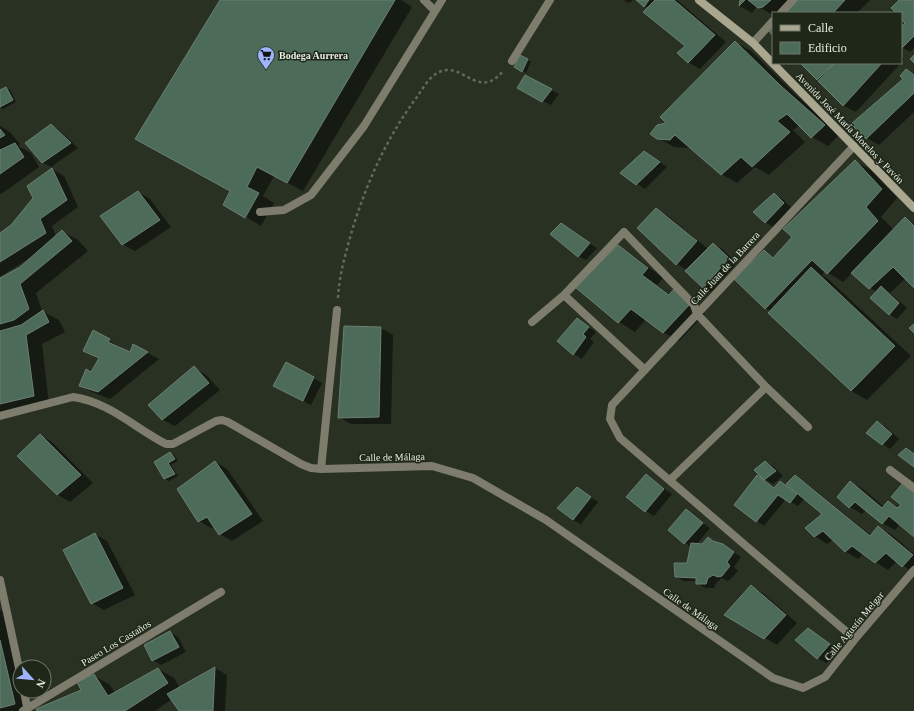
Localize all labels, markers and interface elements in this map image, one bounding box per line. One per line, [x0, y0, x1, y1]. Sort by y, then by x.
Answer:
legend [772, 12, 902, 64]
text: Calle [808, 21, 833, 35]
text: Edificio [808, 41, 847, 55]
supermarket icon: Bodega Aurrera [256, 45, 276, 70]
place label: Bodega Aurrera [279, 50, 348, 61]
street label: Avenida José María Morelos y Pavón [794, 70, 906, 186]
street label: Calle Juan de la Barrera [688, 229, 762, 307]
street label: Calle de Málaga [359, 451, 425, 463]
street label: Calle de Málaga [661, 586, 721, 633]
street label: Calle Agustín Melgar [822, 589, 886, 663]
street label: Paseo Los Castaños [79, 618, 153, 668]
north arrow [12, 659, 52, 699]
text: N [34, 677, 48, 690]

